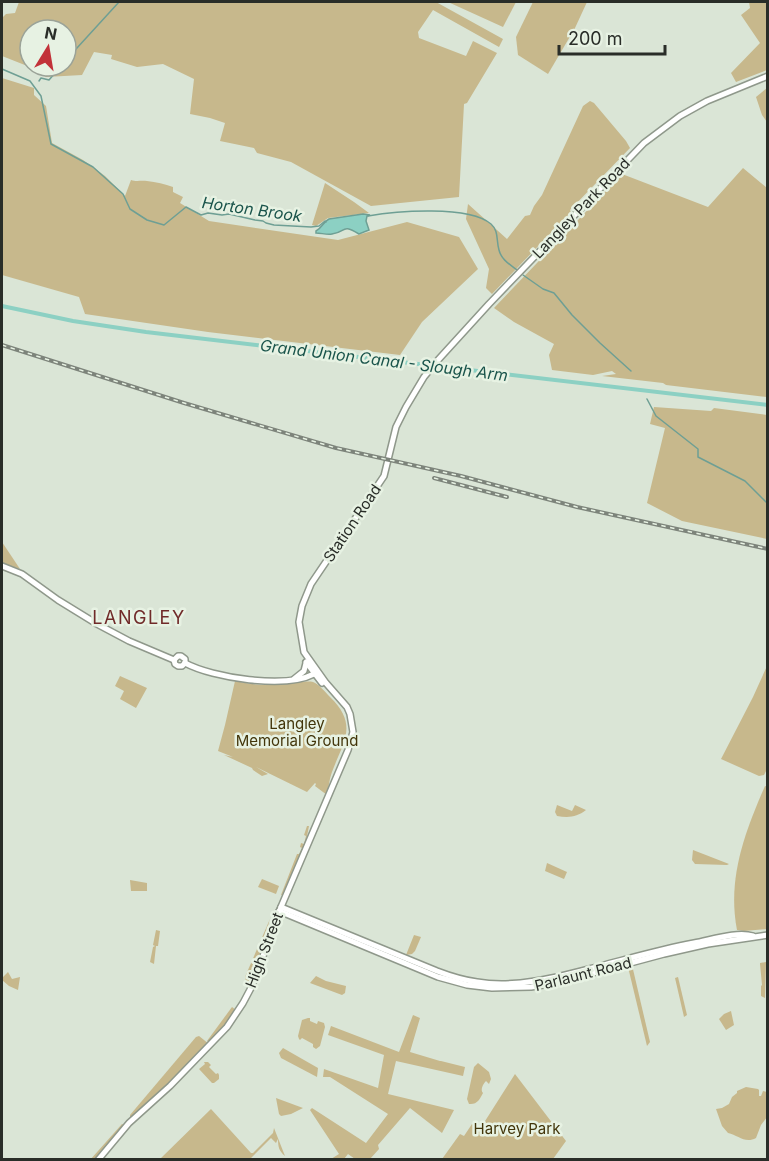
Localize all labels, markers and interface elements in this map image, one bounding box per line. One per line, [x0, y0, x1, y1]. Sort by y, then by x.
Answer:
north arrow [18, 18, 78, 78]
scale bar [559, 18, 666, 56]
text: N [43, 22, 59, 44]
text: 200 m [568, 28, 623, 49]
street label: Langley Park Road [528, 154, 634, 262]
water label: Horton Brook [201, 192, 303, 226]
water label: Grand Union Canal - Slough Arm [259, 335, 509, 385]
street label: Station Road [319, 480, 385, 566]
district label: LANGLEY [92, 607, 186, 628]
park label: Langley Memorial Ground [236, 714, 358, 750]
street label: High Street [241, 909, 287, 990]
street label: Parlaunt Road [533, 953, 633, 995]
park label: Harvey Park [474, 1119, 561, 1138]

